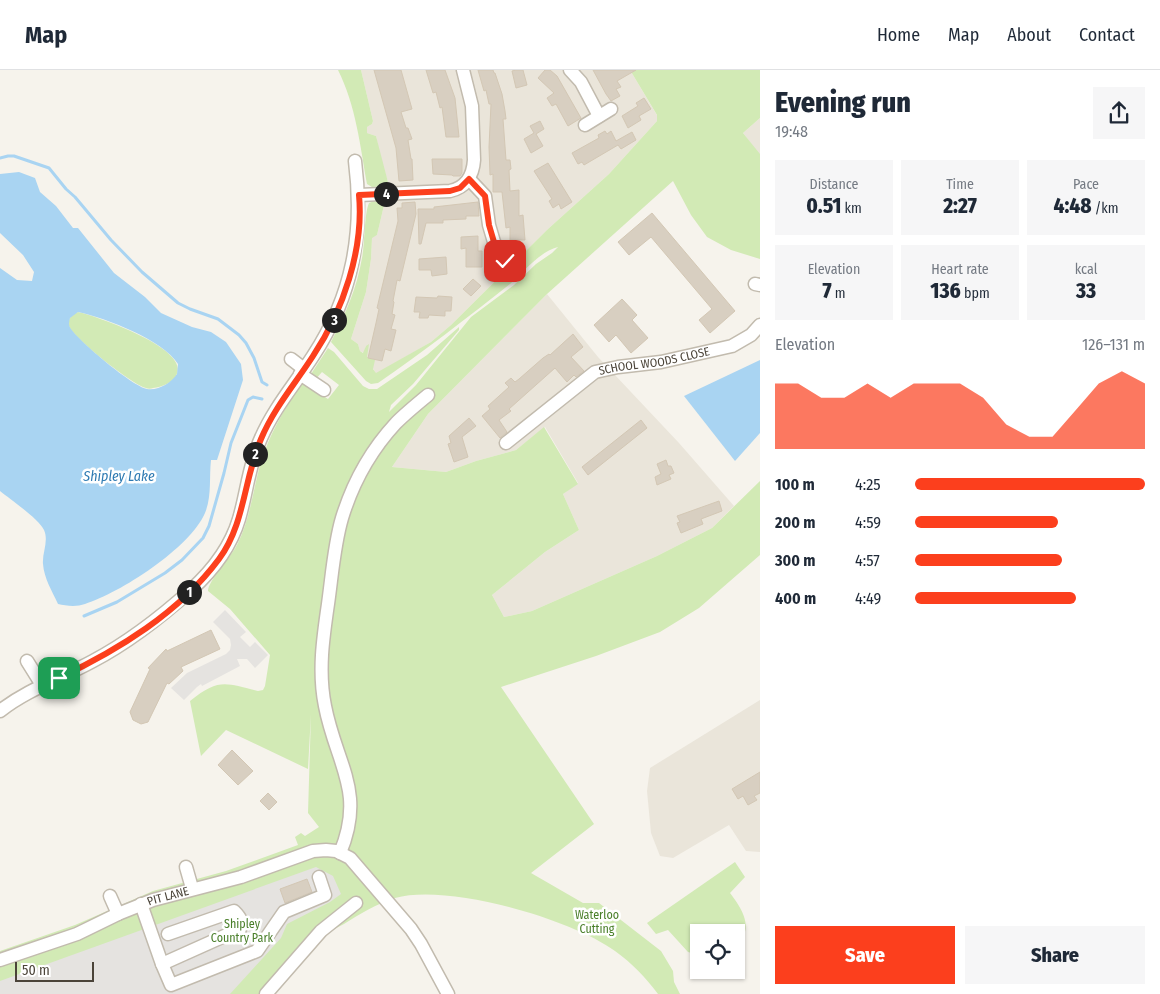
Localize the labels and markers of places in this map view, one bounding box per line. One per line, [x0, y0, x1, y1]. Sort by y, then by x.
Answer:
pin: 4 [374, 182, 398, 206]
pin [484, 240, 526, 282]
pin: 3 [322, 308, 346, 332]
pin: 2 [242, 442, 268, 466]
pin: 1 [176, 580, 202, 604]
pin [38, 657, 80, 699]

